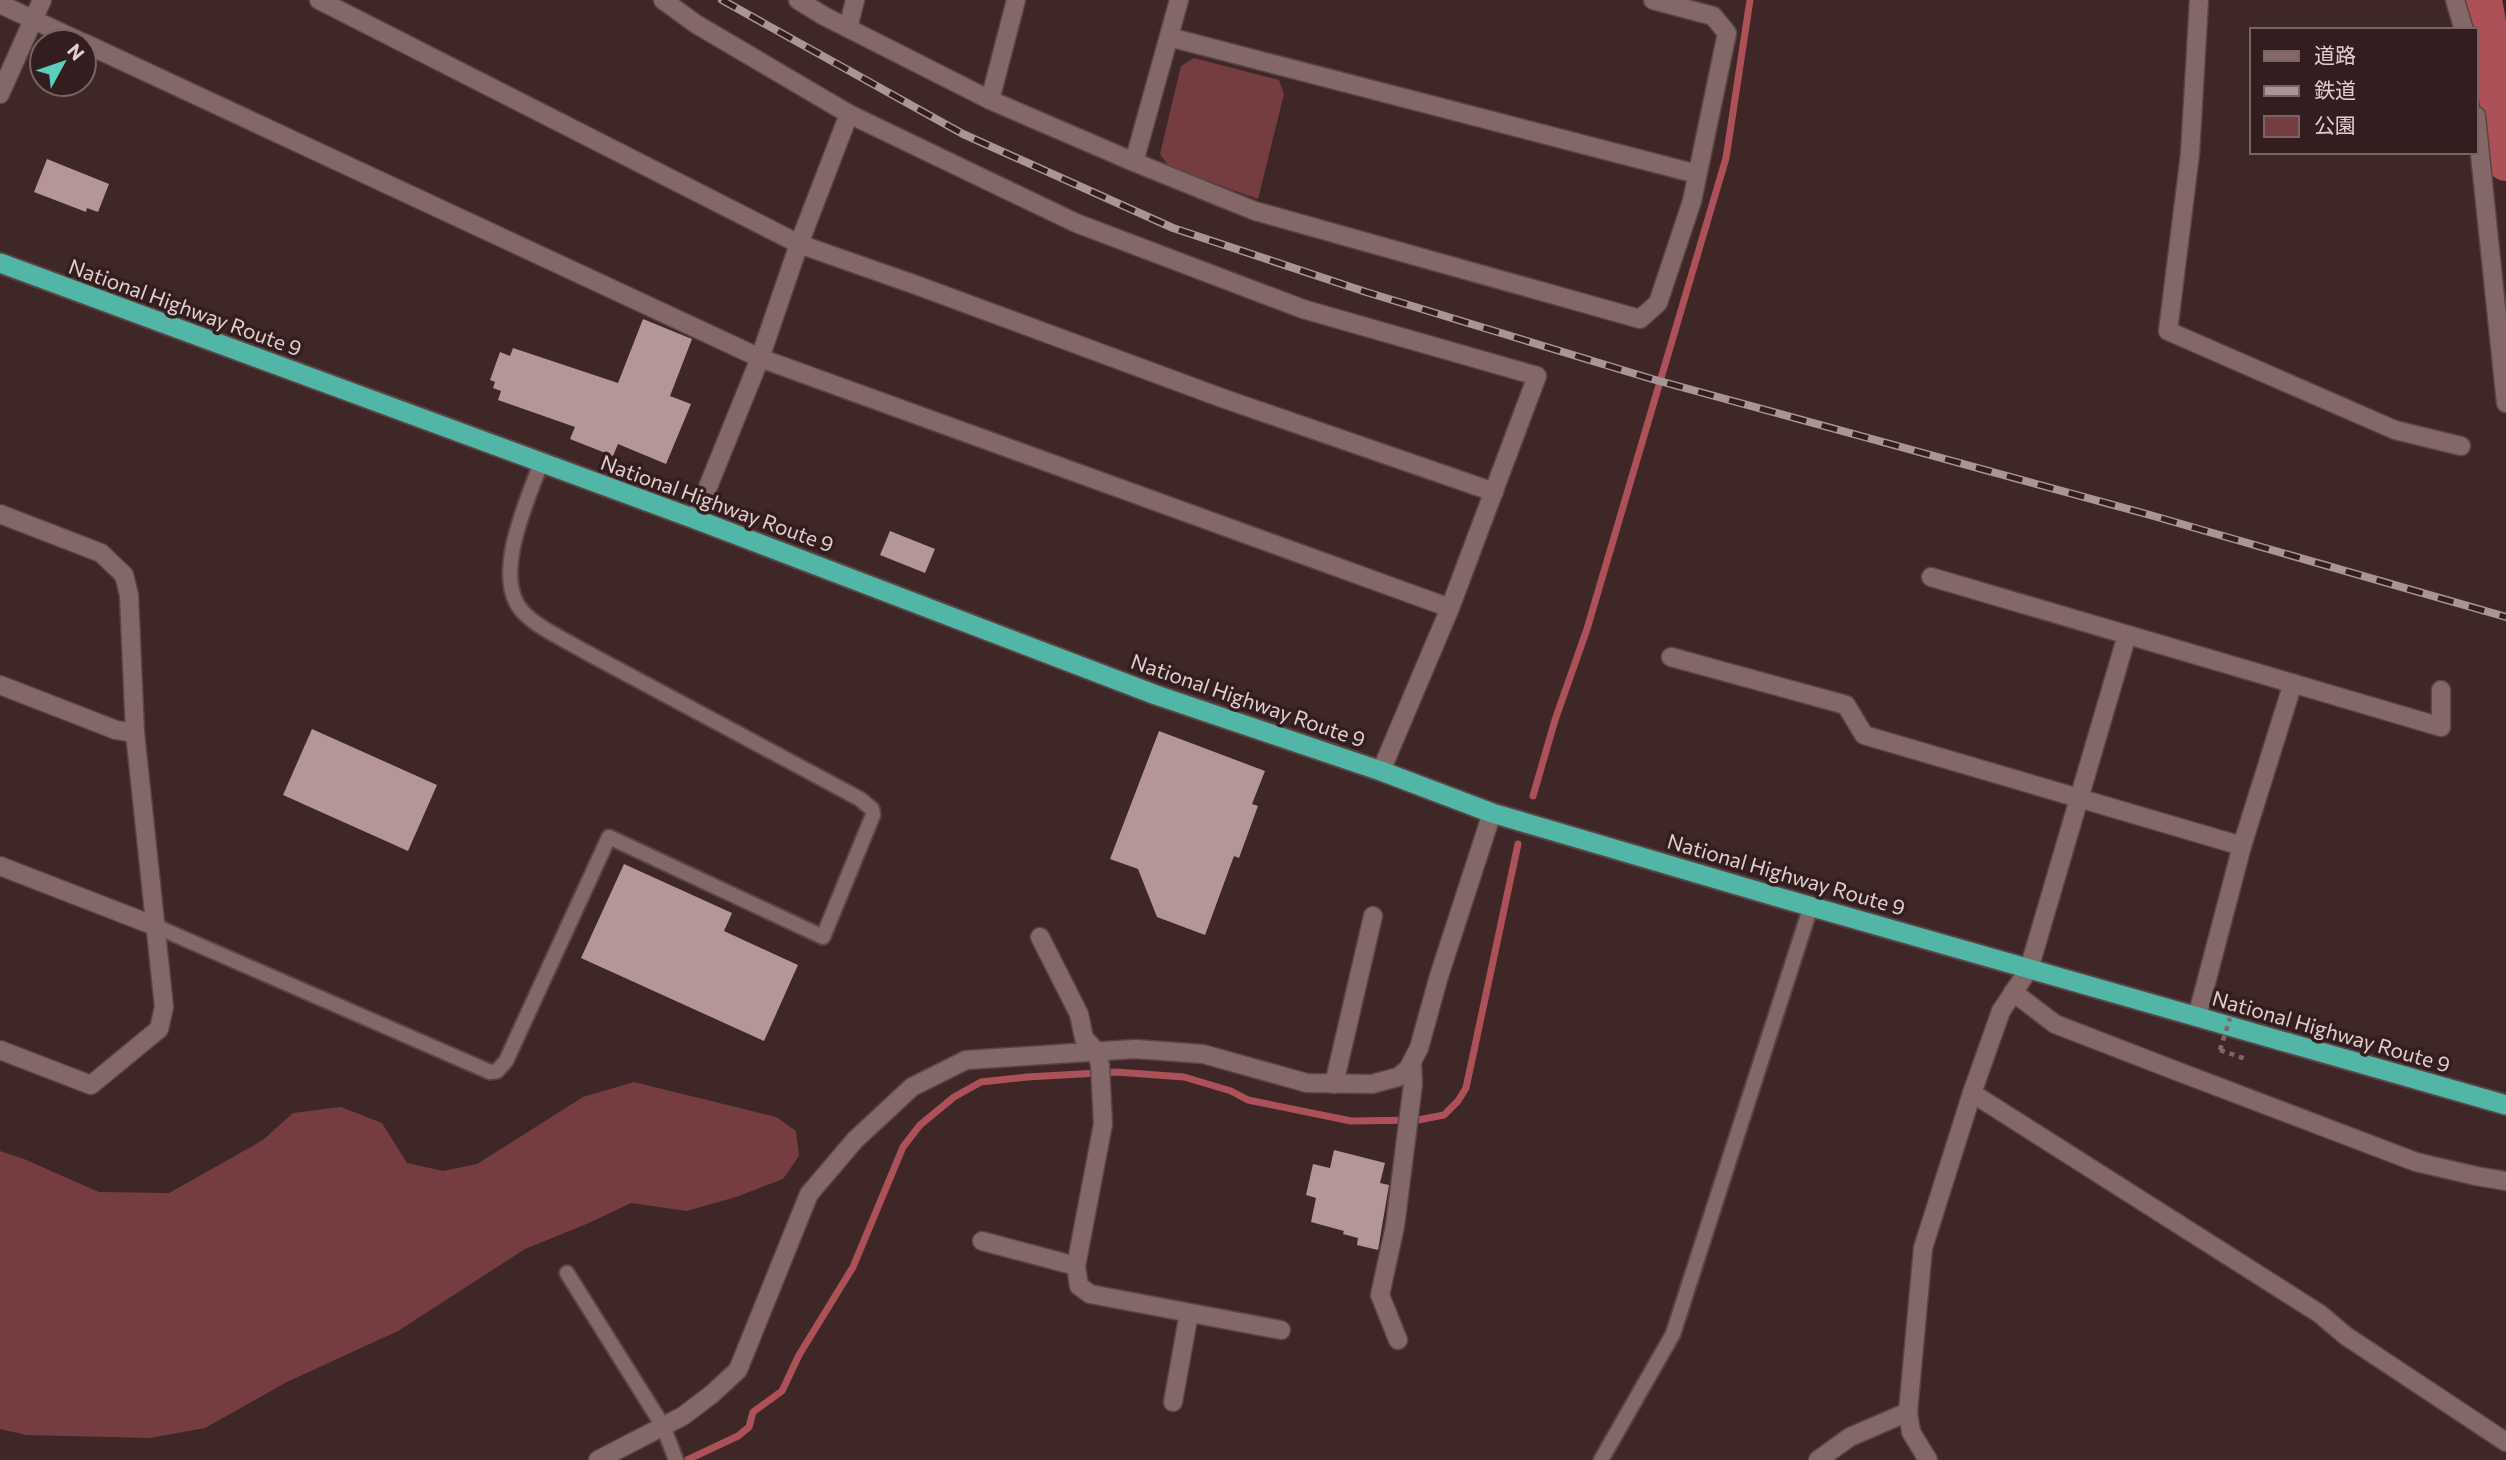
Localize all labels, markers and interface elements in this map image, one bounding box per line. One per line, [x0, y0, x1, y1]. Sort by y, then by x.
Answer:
north arrow [28, 28, 98, 98]
legend [2250, 28, 2478, 154]
text: N [63, 39, 90, 65]
text: 道路 [2314, 42, 2356, 67]
text: 鉄道 [2314, 77, 2356, 102]
text: 公園 [2314, 112, 2356, 137]
street label: National Highway Route 9 [66, 253, 305, 360]
street label: National Highway Route 9 [598, 449, 837, 556]
street label: National Highway Route 9 [1128, 648, 1369, 751]
street label: National Highway Route 9 [1665, 828, 1908, 920]
street label: National Highway Route 9 [2210, 985, 2453, 1077]

